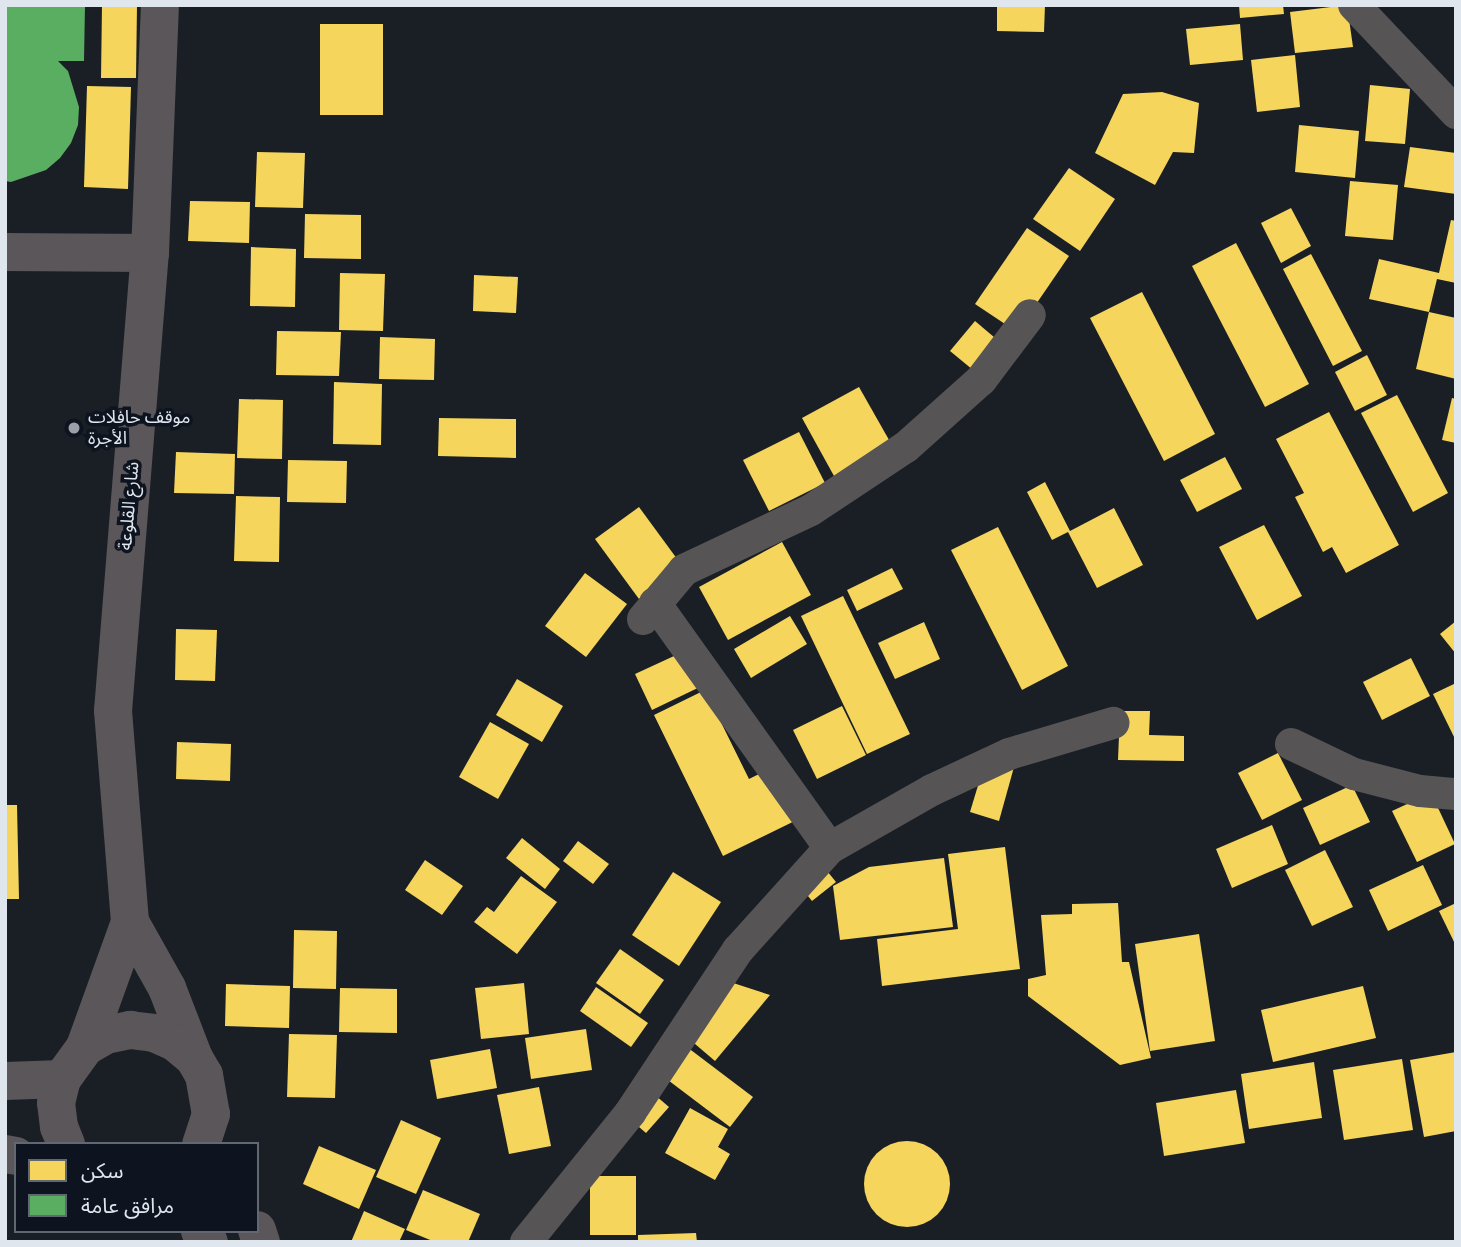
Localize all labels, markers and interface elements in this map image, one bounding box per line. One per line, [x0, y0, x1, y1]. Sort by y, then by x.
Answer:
place label: موقف حافلات الأجرة [88, 407, 191, 450]
marker: موقف حافلات الأجرة [66, 420, 82, 436]
street label: شارع القلوعة [114, 461, 144, 551]
legend [14, 1142, 259, 1233]
text: سكن [81, 1157, 123, 1184]
text: مرافق عامة [81, 1192, 174, 1219]

